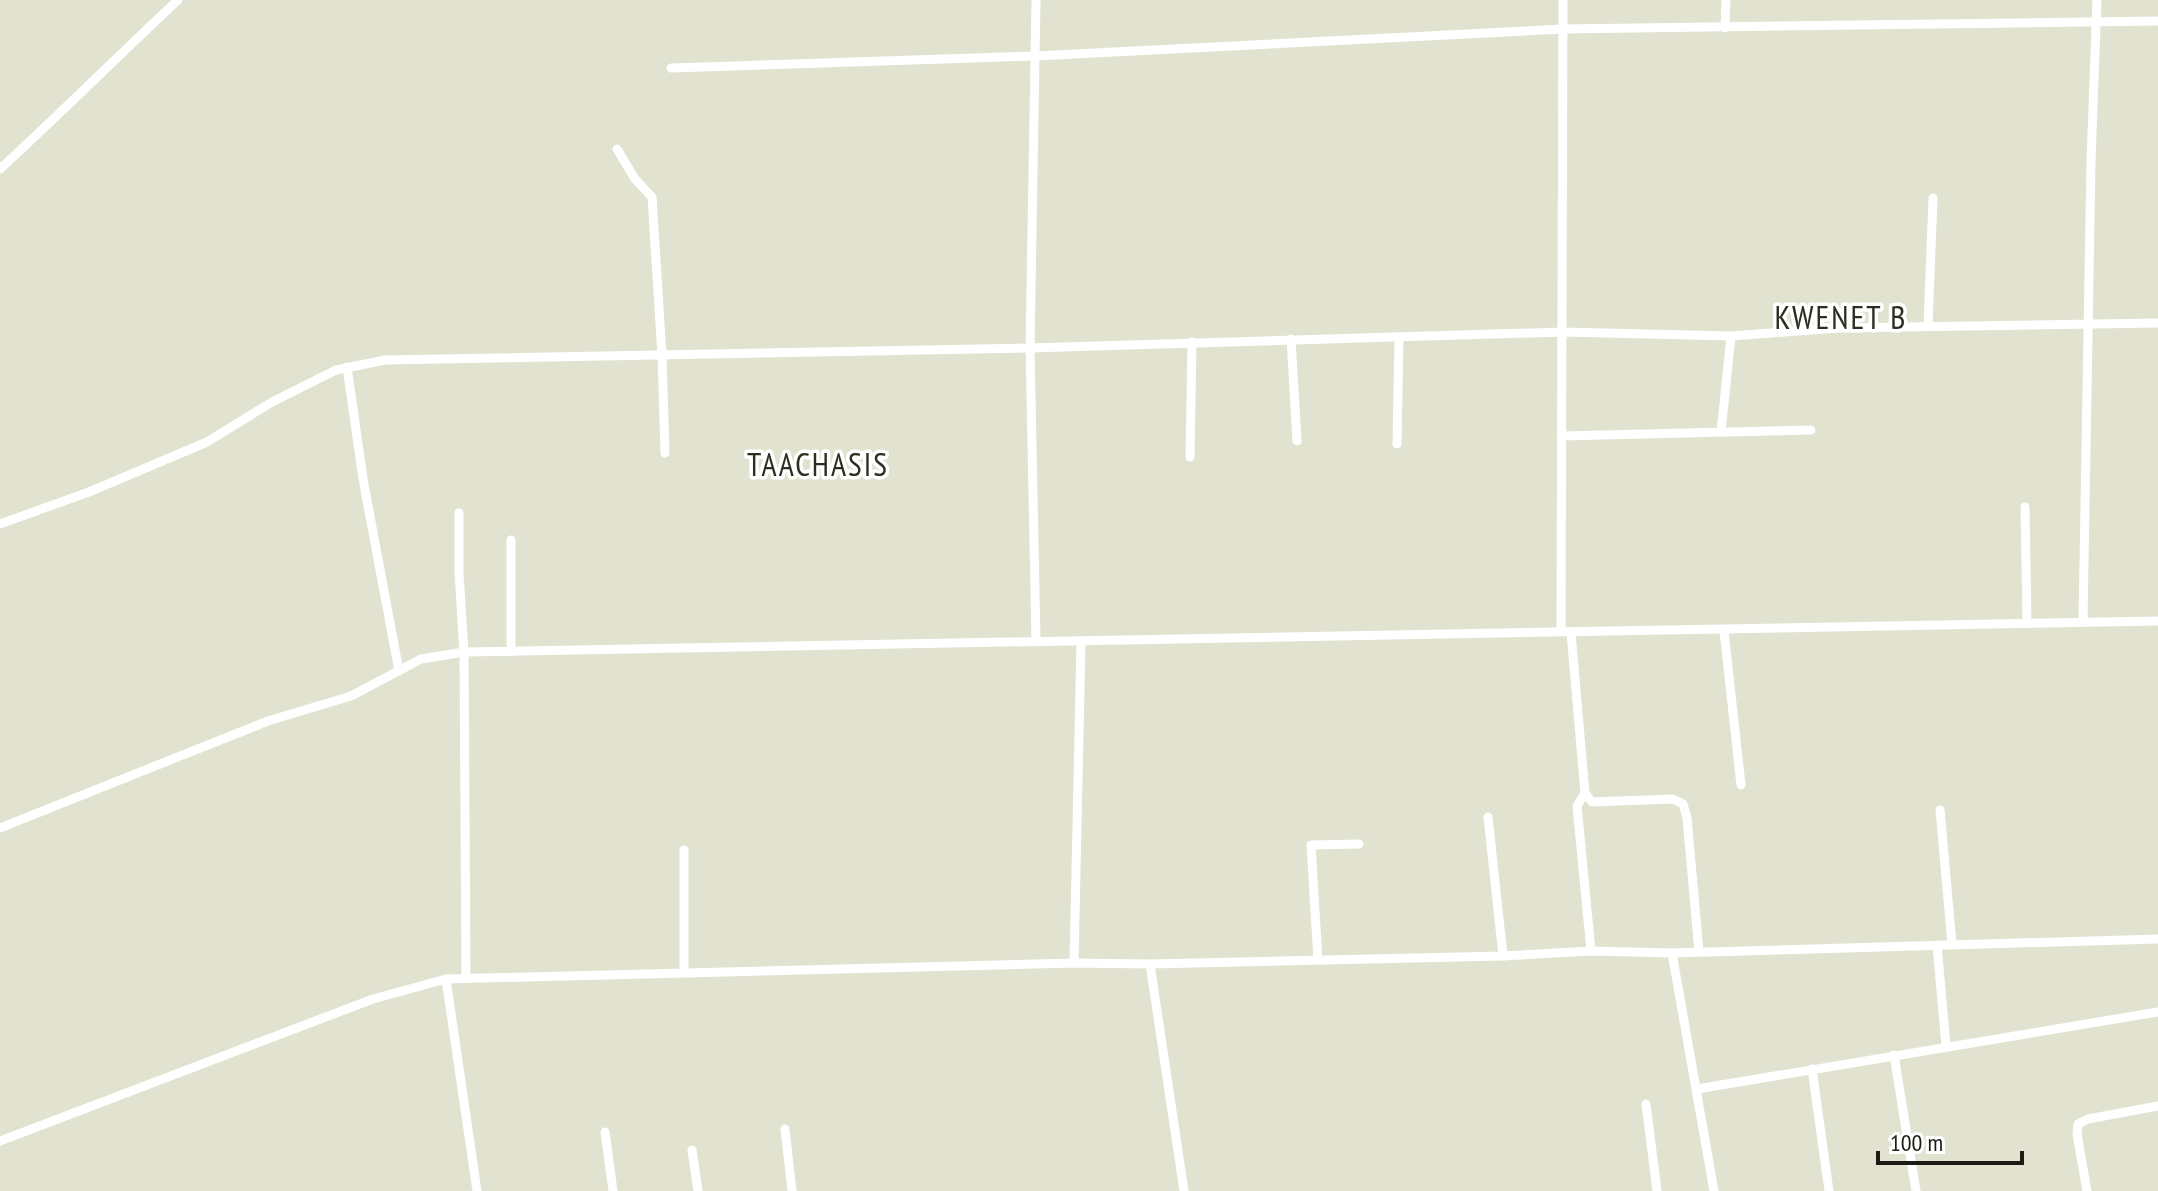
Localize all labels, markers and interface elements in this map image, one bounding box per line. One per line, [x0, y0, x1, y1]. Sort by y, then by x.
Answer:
district label: KWENET B [1775, 296, 1907, 338]
district label: TAACHASIS [747, 443, 889, 485]
scale bar [1878, 1115, 2022, 1165]
text: 100 m [1890, 1127, 1943, 1158]

